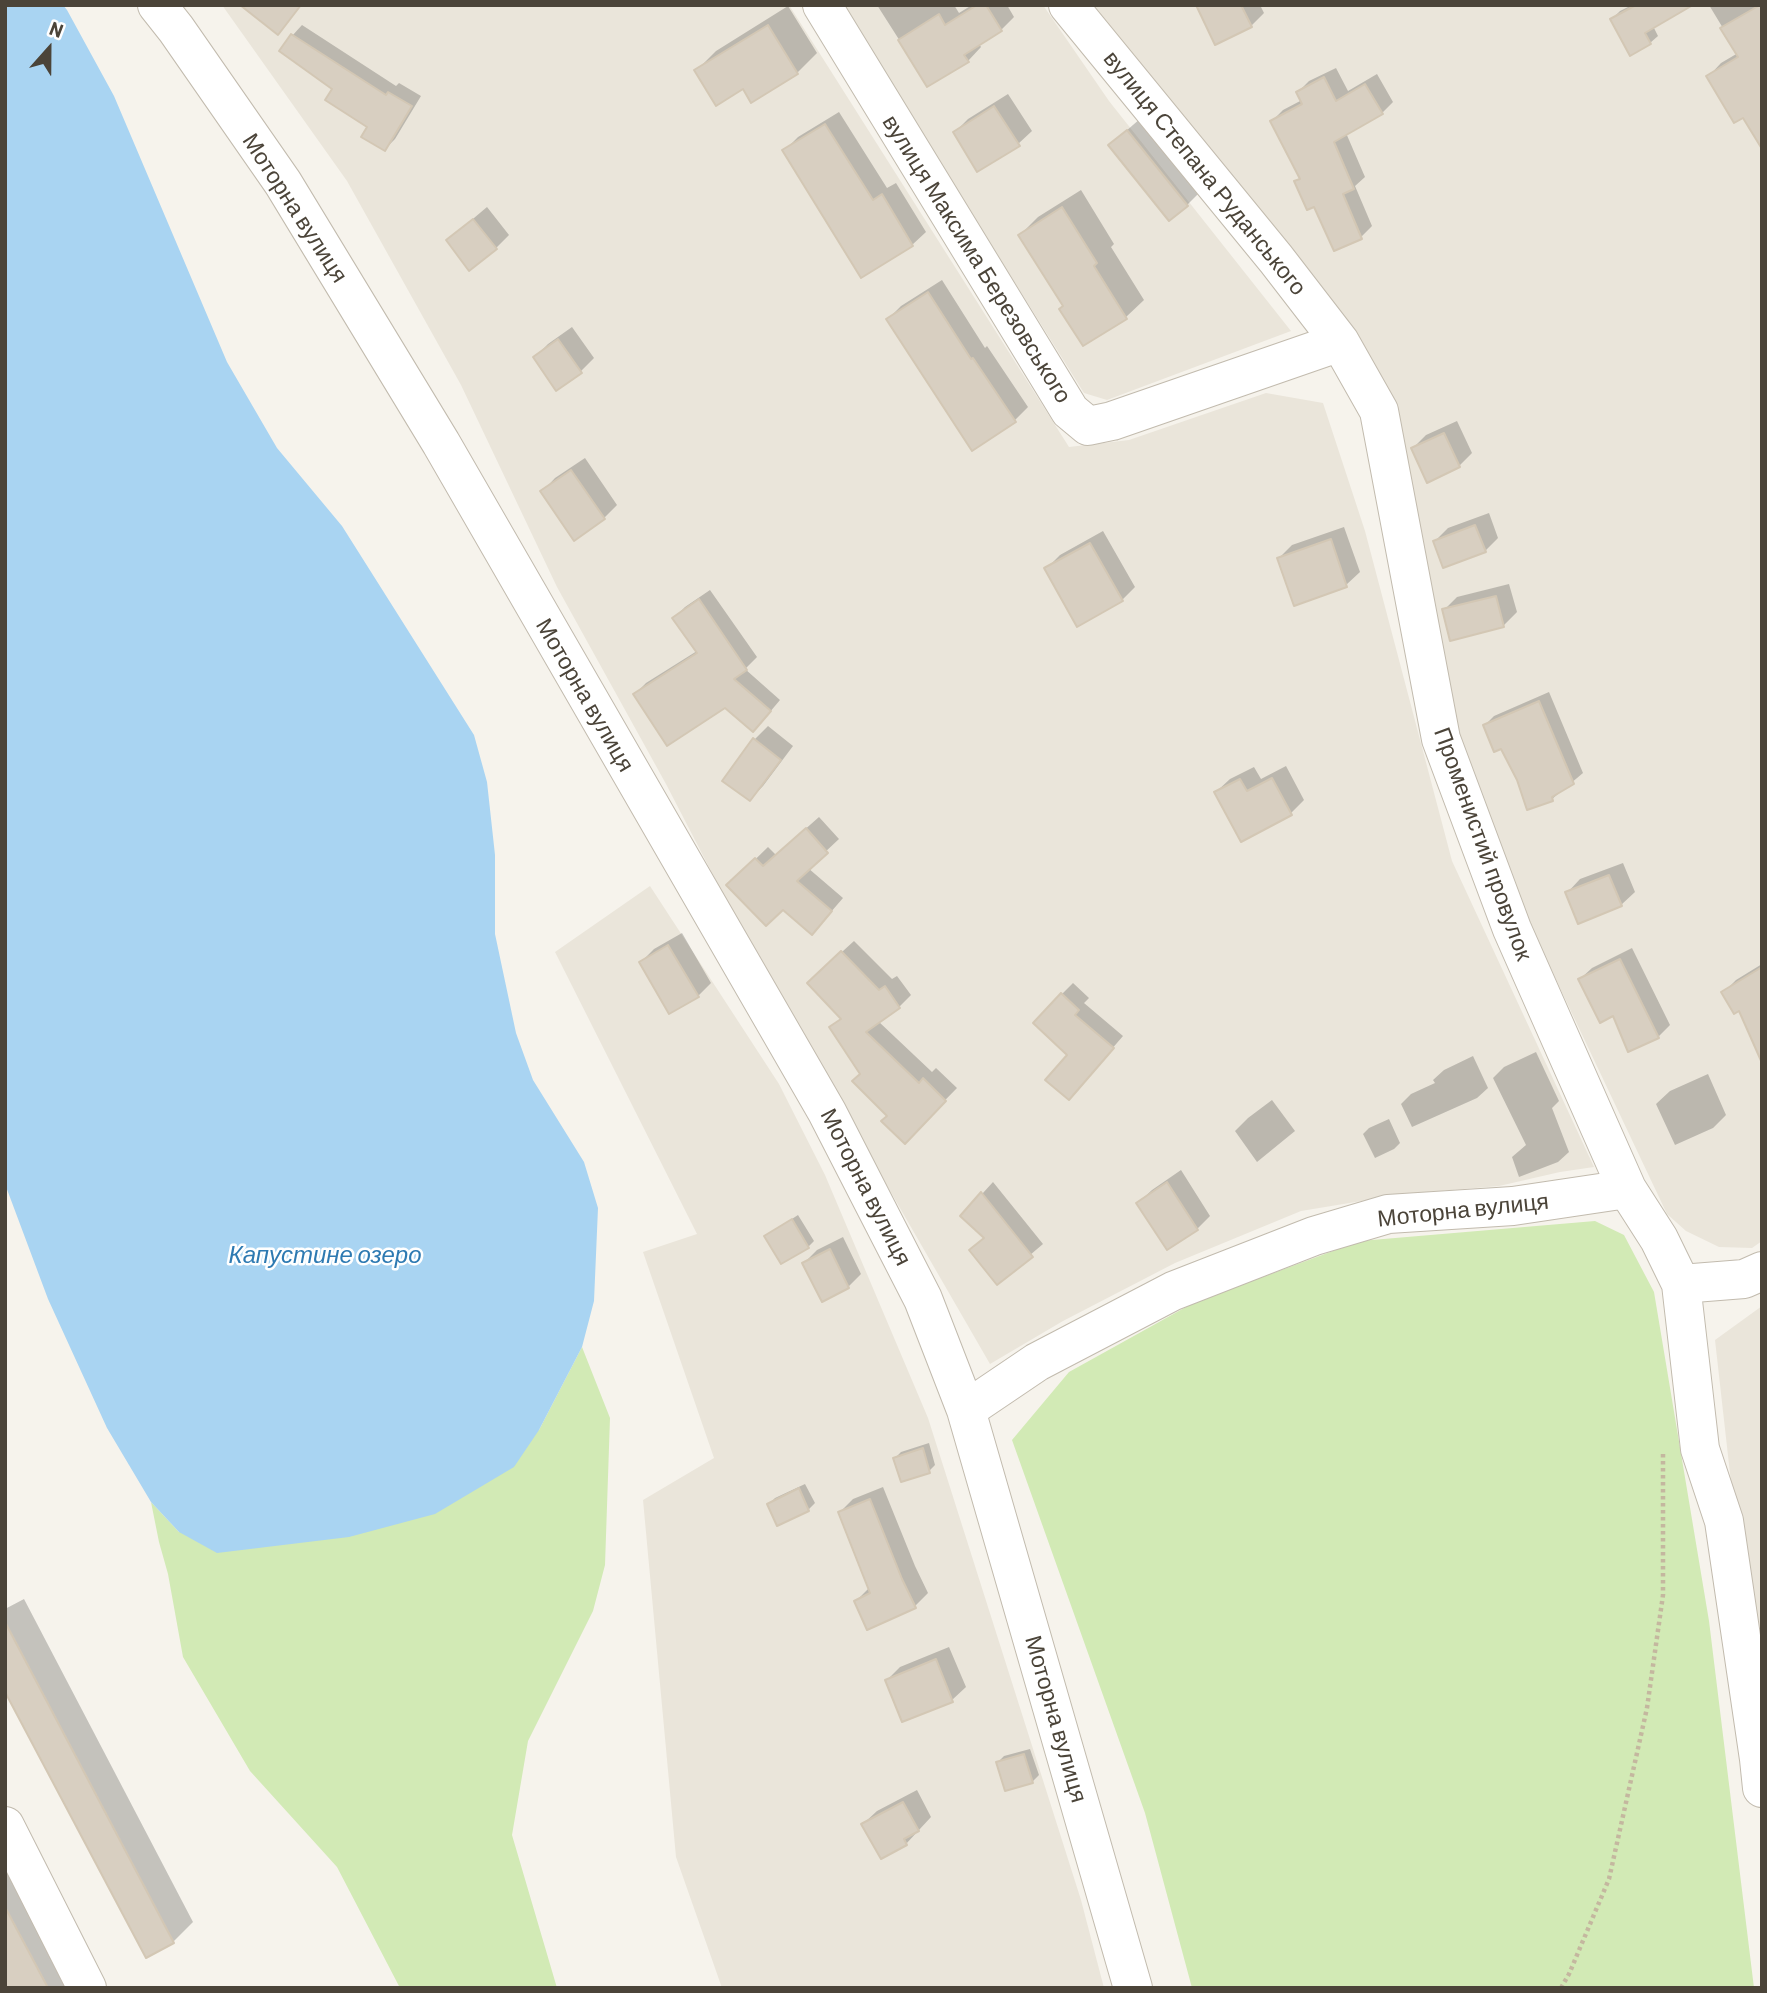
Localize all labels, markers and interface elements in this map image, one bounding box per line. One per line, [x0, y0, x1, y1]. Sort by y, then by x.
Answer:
north arrow [14, 14, 84, 84]
text: N [47, 16, 67, 42]
street label: вулиця Степана Руданського [1098, 45, 1312, 301]
street label: вулиця Максима Березовського [877, 110, 1077, 408]
street label: Моторна вулиця [237, 128, 353, 288]
street label: Моторна вулиця [530, 614, 640, 776]
street label: Променистий провулок [1428, 724, 1538, 964]
street label: Моторна вулиця [815, 1104, 917, 1270]
street label: Моторна вулиця [1376, 1187, 1550, 1233]
water label: Капустине озеро [229, 1241, 421, 1269]
street label: Моторна вулиця [1019, 1632, 1093, 1806]

